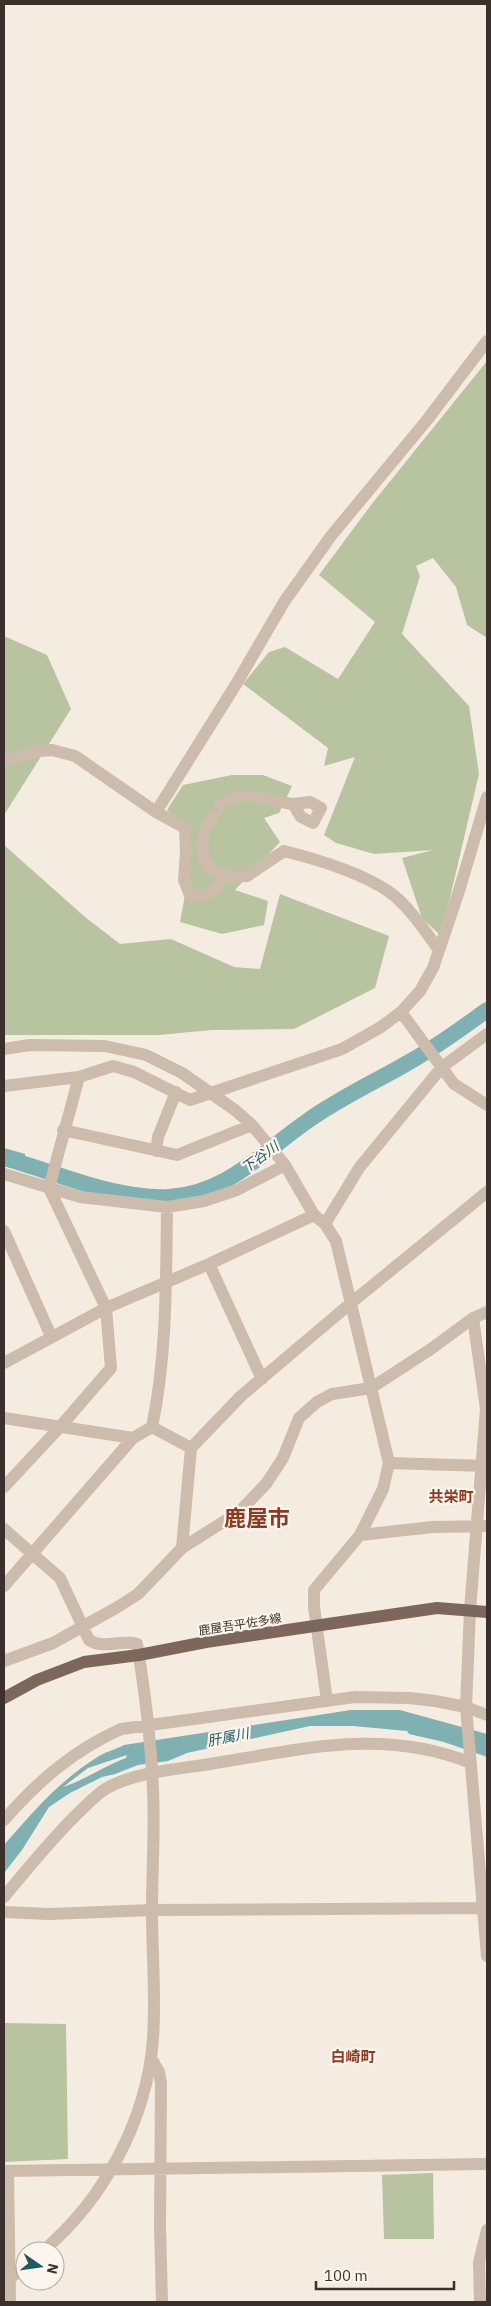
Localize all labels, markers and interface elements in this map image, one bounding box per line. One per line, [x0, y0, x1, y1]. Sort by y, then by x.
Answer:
water label: 下谷川 [238, 1136, 284, 1177]
district label: 共栄町 [428, 1487, 474, 1506]
district label: 鹿屋市 [224, 1503, 290, 1532]
street label: 鹿屋吾平佐多線 [197, 1610, 283, 1638]
water label: 肝属川 [206, 1724, 252, 1750]
district label: 白崎町 [330, 2047, 376, 2066]
north arrow [15, 2241, 65, 2291]
scale bar [316, 2258, 454, 2290]
text: N [43, 2262, 63, 2276]
text: 100 m [324, 2266, 368, 2285]

